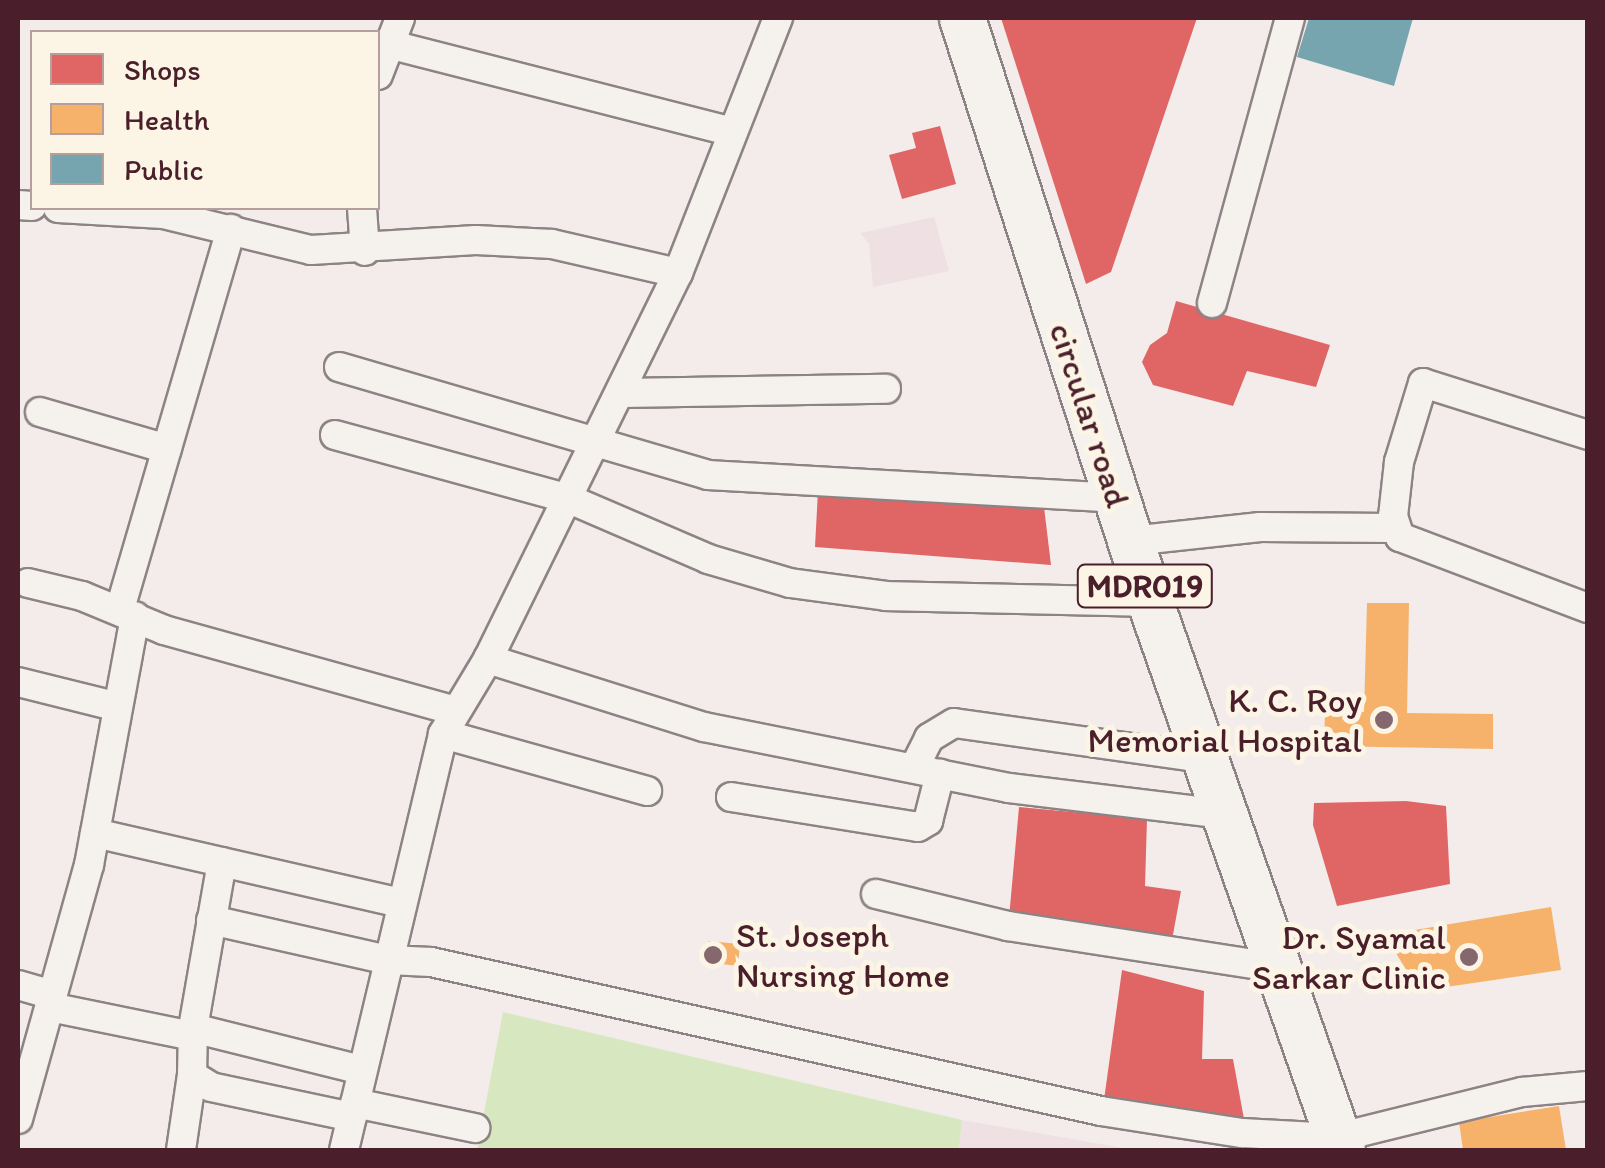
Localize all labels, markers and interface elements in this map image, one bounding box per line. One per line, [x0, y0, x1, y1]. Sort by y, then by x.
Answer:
legend [30, 30, 380, 210]
text: Shops [124, 51, 201, 88]
text: Health [124, 101, 210, 138]
text: Public [124, 151, 204, 188]
street label: circular road [1041, 318, 1139, 512]
road number: MDR019 [1075, 559, 1215, 613]
place label: K. C. Roy Memorial Hospital [1087, 679, 1362, 761]
marker: K. C. Roy Memorial Hospital [1371, 707, 1397, 733]
place label: St. Joseph Nursing Home [736, 914, 951, 996]
place label: Dr. Syamal Sarkar Clinic [1252, 916, 1446, 998]
marker: St. Joseph Nursing Home [700, 942, 726, 968]
marker: Dr. Syamal Sarkar Clinic [1456, 944, 1482, 970]

